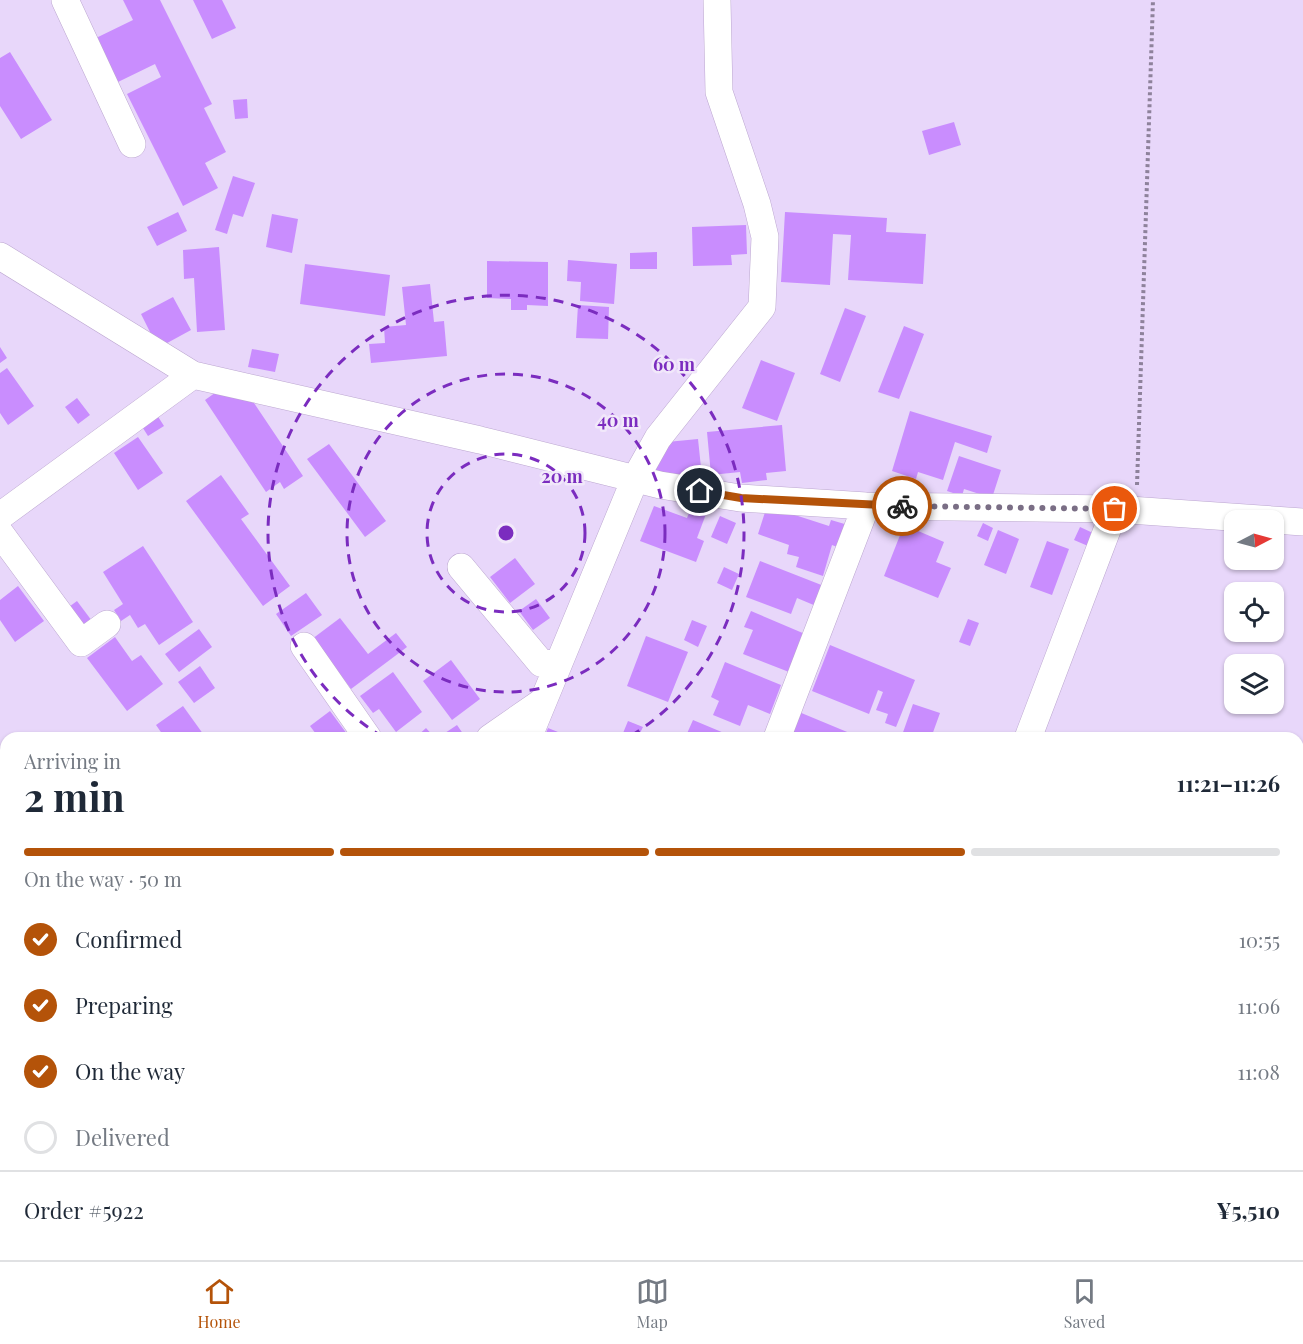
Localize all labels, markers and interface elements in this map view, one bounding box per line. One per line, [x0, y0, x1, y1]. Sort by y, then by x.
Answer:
text: 60 m [653, 352, 696, 376]
text: 40 m [597, 408, 640, 432]
text: 20 m [541, 464, 583, 488]
pin [674, 465, 725, 516]
icon: home [683, 474, 716, 507]
courier [872, 476, 932, 536]
pin [1089, 483, 1140, 534]
icon: bike [886, 490, 919, 523]
icon: bag [1098, 492, 1131, 525]
north arrow [1224, 510, 1284, 570]
map controls [1224, 510, 1284, 714]
centre of rings [496, 523, 516, 543]
button: locate [1224, 582, 1284, 642]
button: layers [1224, 654, 1284, 714]
text: Arriving in [24, 747, 121, 774]
text: 11:21–11:26 [1177, 768, 1280, 798]
text: 2 min [24, 770, 125, 822]
text: On the way · 50 m [24, 865, 182, 892]
icon: check [24, 923, 57, 956]
text: Confirmed [75, 924, 182, 954]
text: 10:55 [1239, 926, 1280, 953]
icon: check [24, 989, 57, 1022]
text: Preparing [75, 990, 173, 1020]
text: 11:06 [1238, 992, 1280, 1019]
icon: check [24, 1055, 57, 1088]
text: On the way [75, 1056, 185, 1086]
text: 11:08 [1237, 1058, 1280, 1085]
text: Delivered [75, 1122, 170, 1152]
text: Order #5922 [24, 1195, 144, 1225]
text: ¥5,510 [1217, 1195, 1280, 1225]
tab: Home [198, 1275, 240, 1332]
tab: Map [636, 1275, 669, 1332]
tab: Saved [1064, 1275, 1105, 1332]

